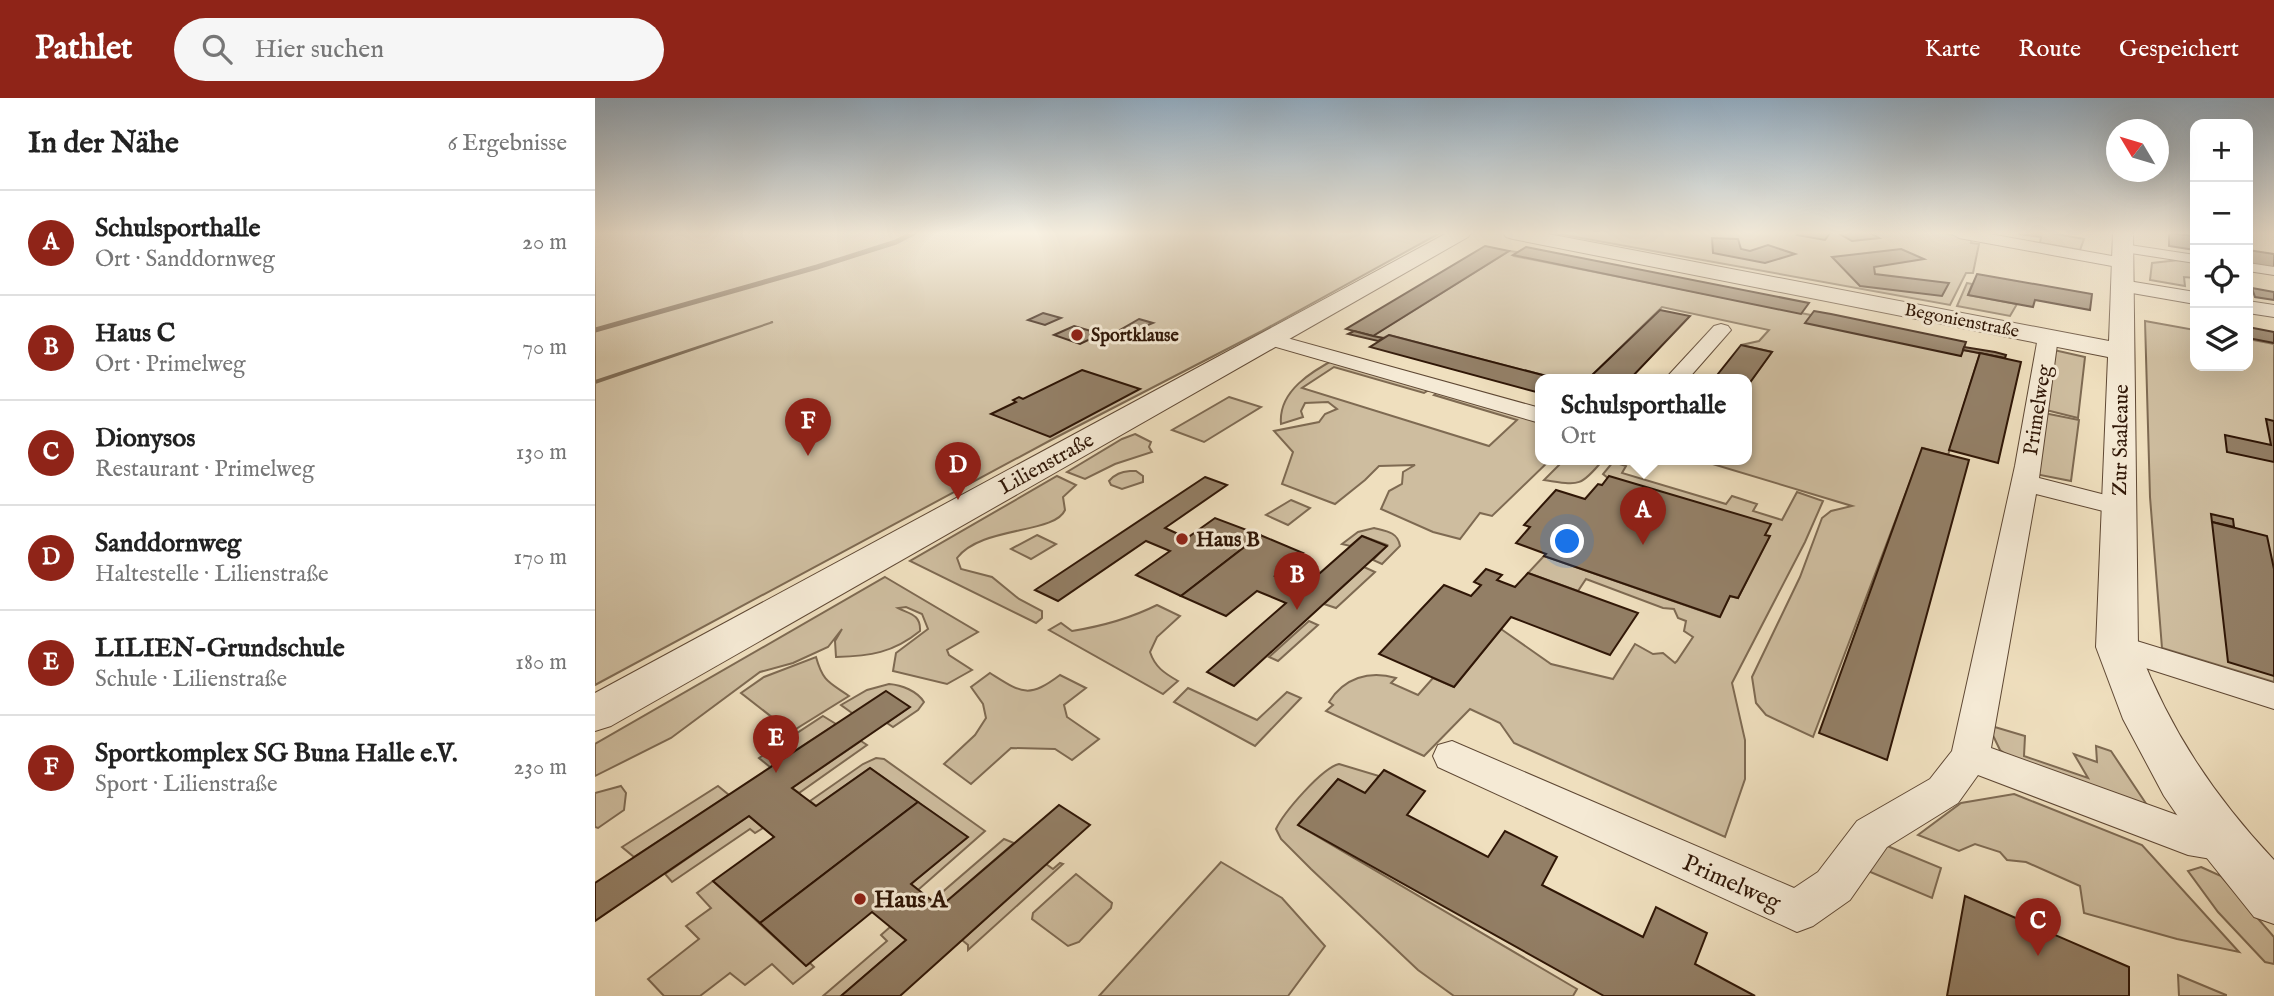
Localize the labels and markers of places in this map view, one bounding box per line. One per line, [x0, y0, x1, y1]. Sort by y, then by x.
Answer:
place label: Sportklause [1091, 325, 1179, 348]
marker: Sportklause [1069, 327, 1085, 343]
pin: F [785, 398, 831, 456]
pin: D [935, 442, 981, 500]
pin: A [1620, 487, 1666, 545]
place label: Haus B [1196, 527, 1260, 554]
marker: Haus B [1174, 531, 1190, 547]
pin: B [1274, 552, 1320, 610]
pin: E [753, 715, 799, 773]
place label: Haus A [874, 885, 949, 916]
marker: Haus A [852, 891, 868, 907]
pin: C [2015, 898, 2061, 956]

